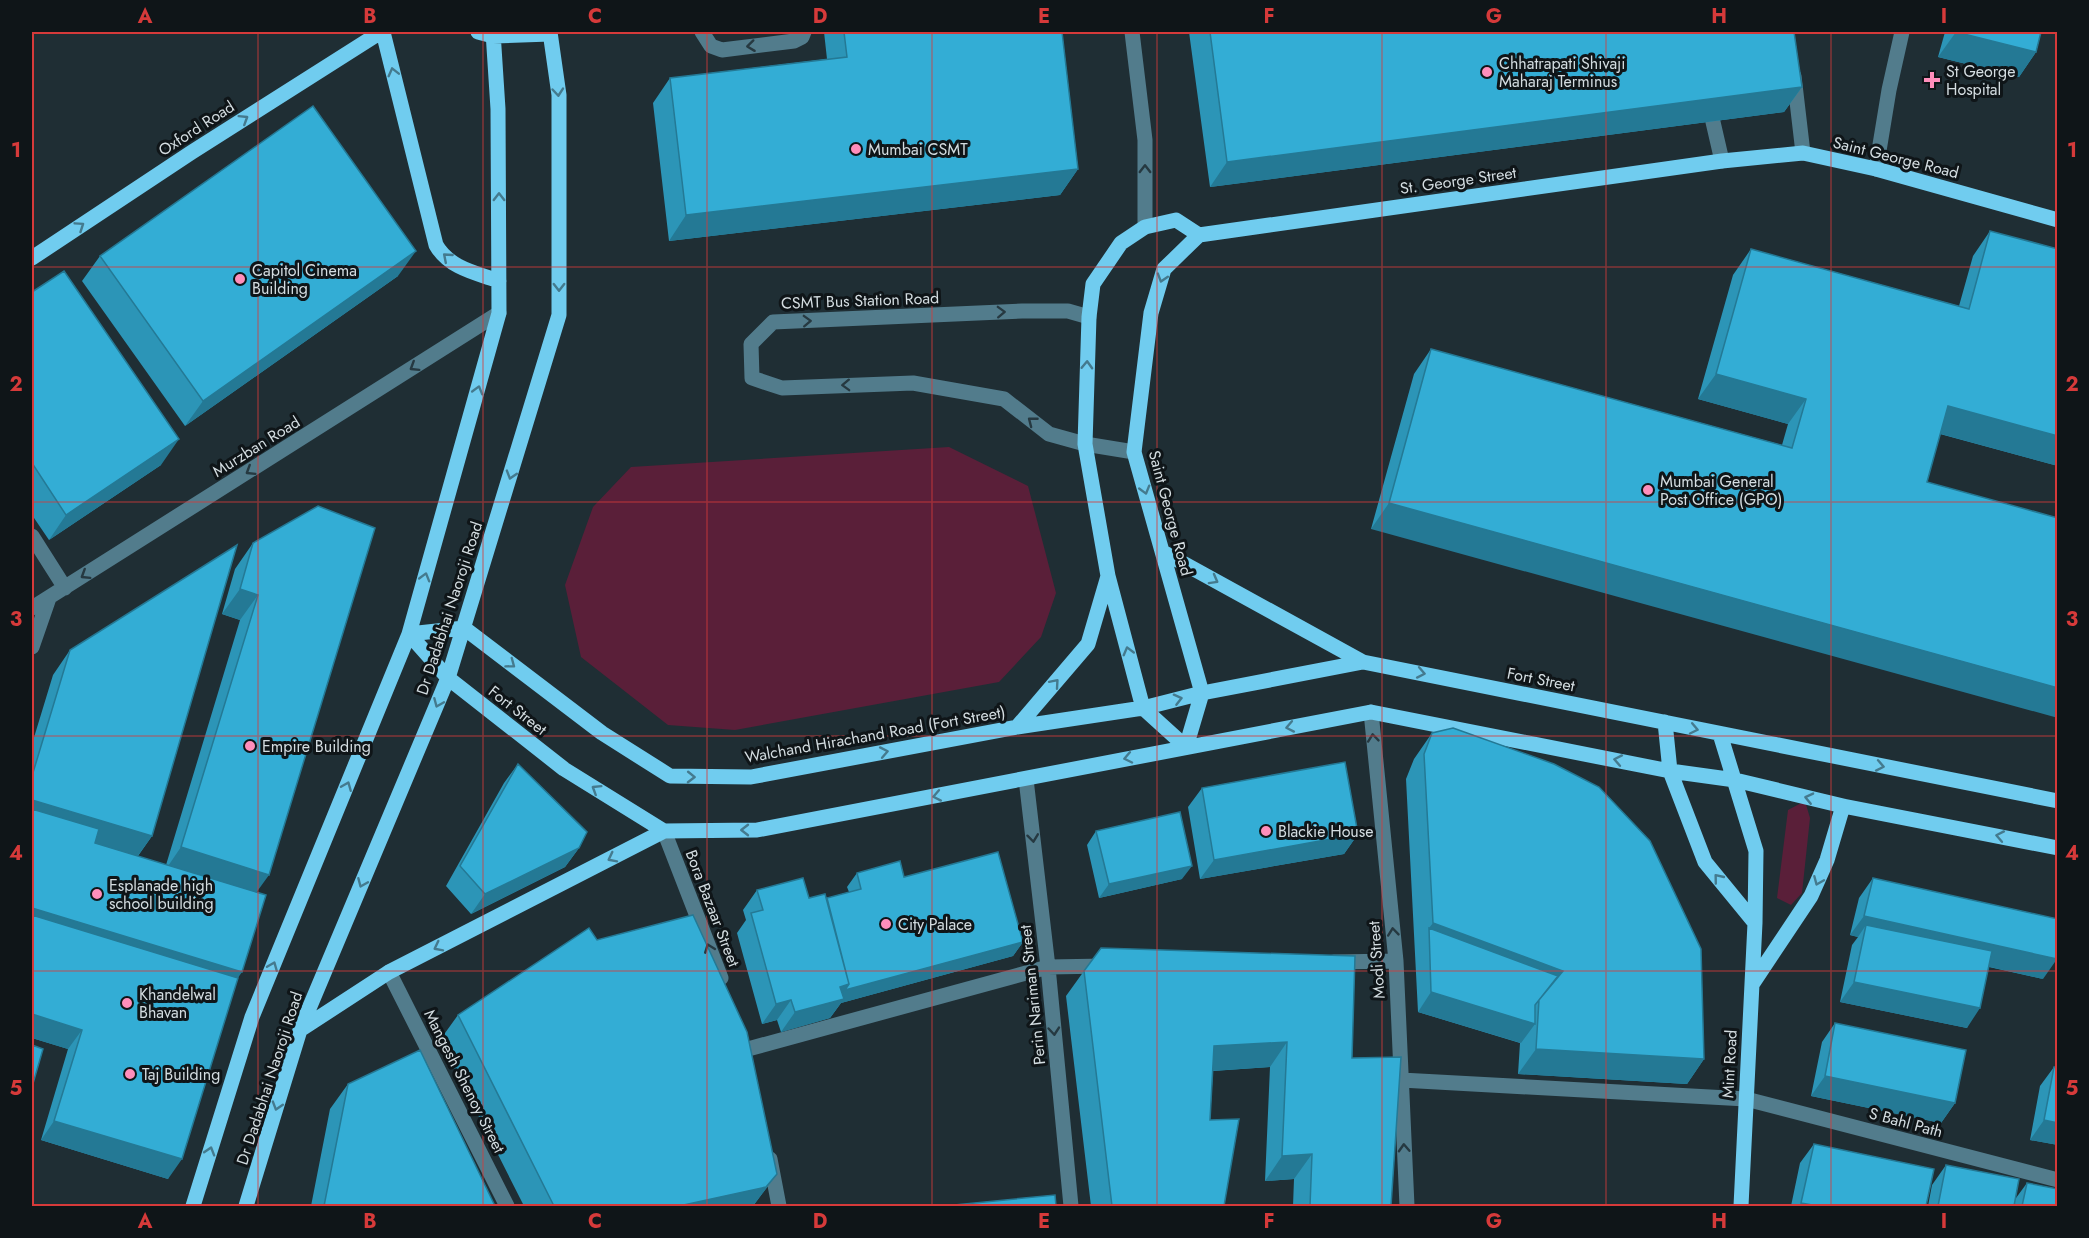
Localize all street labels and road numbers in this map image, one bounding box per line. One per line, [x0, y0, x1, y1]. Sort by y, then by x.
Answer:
street label: Oxford Road [154, 95, 239, 162]
street label: Saint George Road [1831, 131, 1961, 184]
street label: St. George Street [1398, 161, 1518, 200]
street label: CSMT Bus Station Road [781, 286, 940, 315]
street label: Murzban Road [208, 410, 304, 482]
street label: Saint George Road [1143, 448, 1198, 578]
street label: Dr Dadabhai Naoroji Road [411, 519, 488, 698]
street label: Fort Street [1505, 662, 1577, 697]
street label: Fort Street [484, 680, 552, 741]
street label: Walchand Hirachand Road (Fort Street) [743, 700, 1007, 769]
street label: Bora Bazaar Street [680, 846, 745, 970]
street label: Modi Street [1362, 920, 1391, 1000]
street label: Perin Nariman Street [1014, 924, 1051, 1066]
street label: Dr Dadabhai Naoroji Road [231, 989, 308, 1168]
street label: Mangesh Shenoy Street [418, 1005, 511, 1157]
street label: Mint Road [1716, 1029, 1743, 1099]
street label: S Bahl Path [1867, 1102, 1945, 1143]

